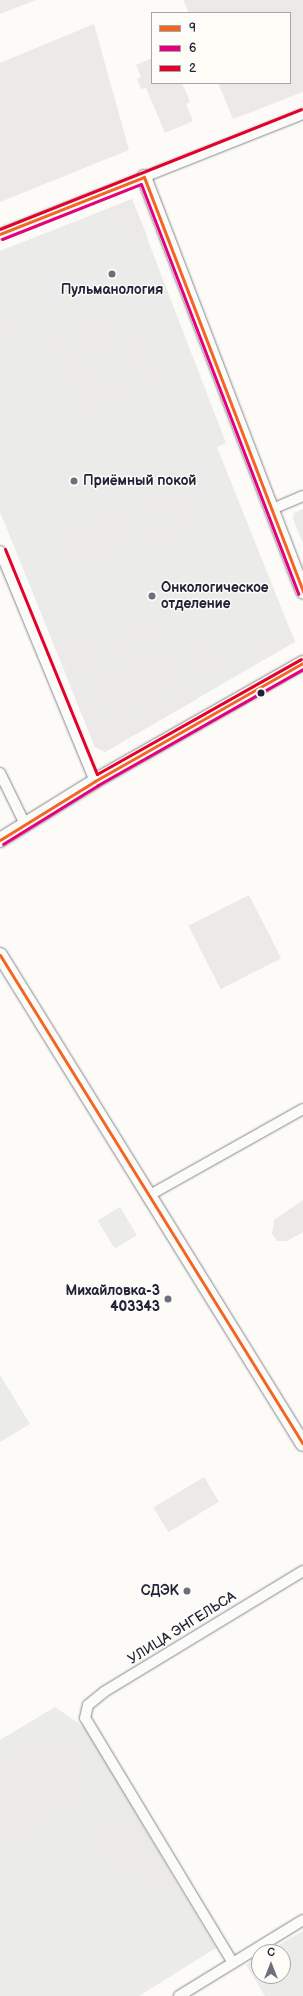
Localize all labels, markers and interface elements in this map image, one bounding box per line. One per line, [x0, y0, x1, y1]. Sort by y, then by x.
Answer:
legend [151, 12, 291, 84]
text: 9 [189, 21, 196, 36]
text: 6 [189, 41, 196, 56]
text: 2 [189, 61, 196, 76]
marker: Пульманология [106, 268, 118, 280]
place label: Пульманология [61, 282, 163, 298]
place label: Приёмный покой [83, 473, 196, 489]
marker: Приёмный покой [68, 475, 80, 487]
place label: Онкологическое отделение [161, 580, 269, 612]
marker: Онкологическое отделение [146, 590, 158, 602]
unlabelled marker [256, 688, 266, 698]
place label: Михайловка-3 403343 [65, 1283, 160, 1316]
marker: Михайловка-3 403343 [163, 1294, 173, 1304]
place label: СДЭК [141, 1583, 179, 1599]
marker: СДЭК [182, 1586, 192, 1596]
street label: УЛИЦА ЭНГЕЛЬСА [125, 1588, 239, 1668]
north arrow [251, 1944, 291, 1984]
text: С [267, 1946, 275, 1959]

